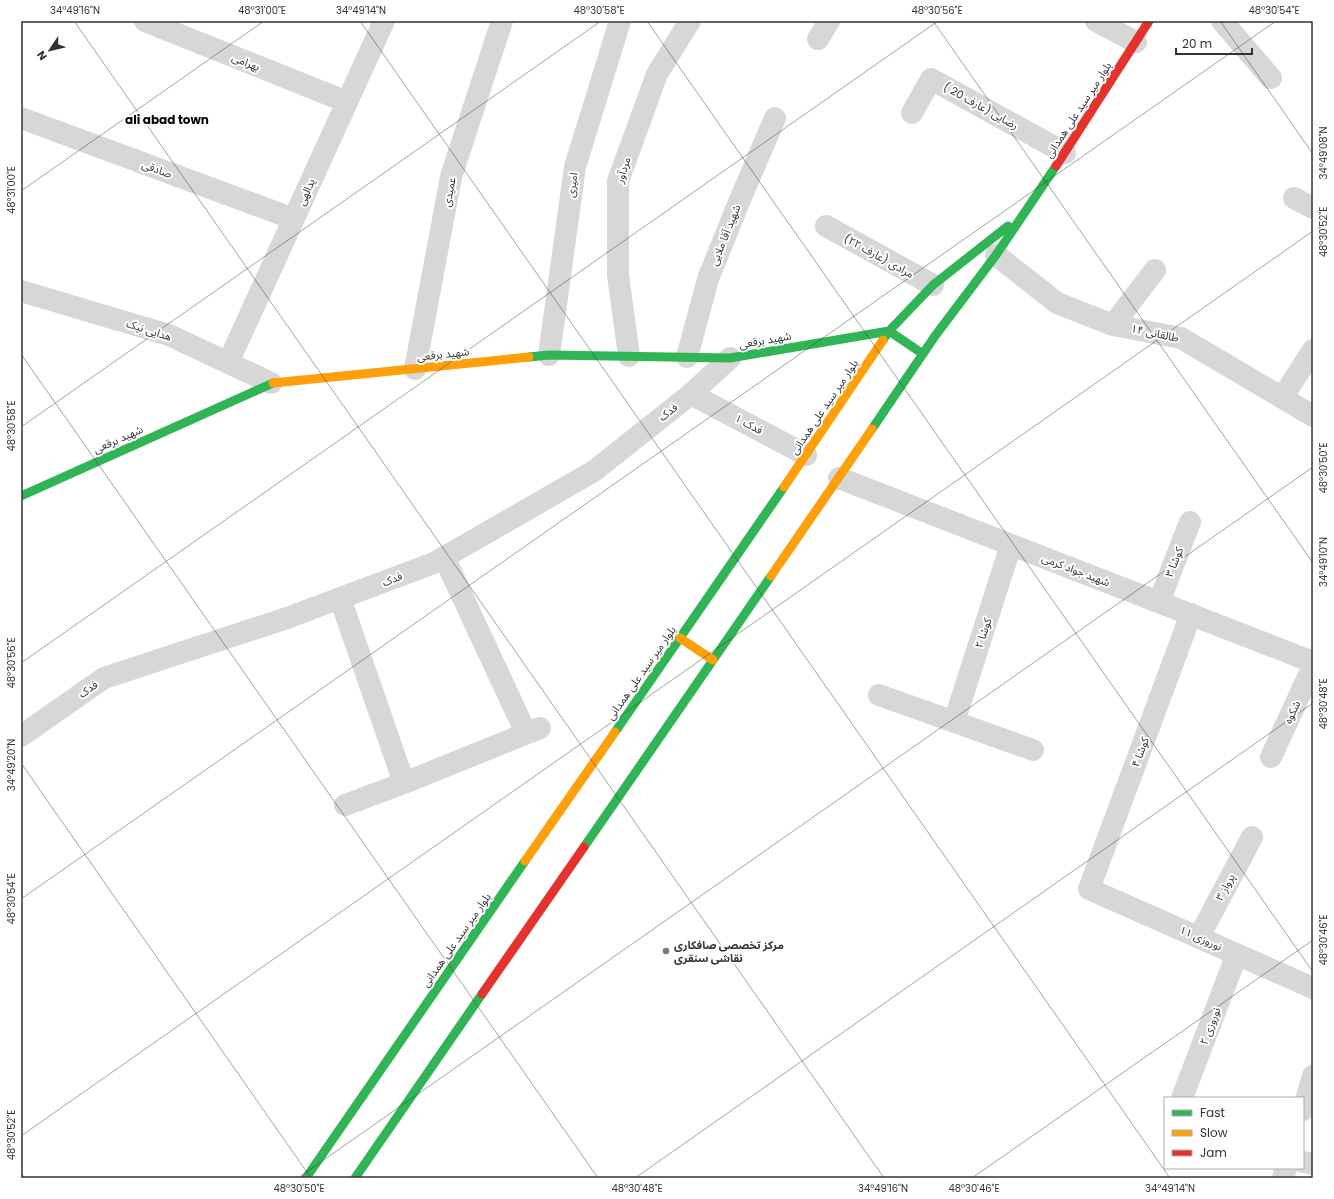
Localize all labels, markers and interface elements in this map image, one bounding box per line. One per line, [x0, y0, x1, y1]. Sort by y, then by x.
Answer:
text: 34°49'16"N [50, 3, 100, 18]
text: 48°31'00"E [238, 3, 286, 18]
text: 34°49'14"N [336, 3, 386, 18]
text: 48°30'58"E [573, 3, 625, 18]
text: 48°30'56"E [911, 3, 963, 18]
text: 48°30'54"E [1248, 3, 1300, 18]
north arrow [30, 30, 70, 70]
scale bar [1176, 30, 1252, 56]
text: 20 m [1182, 35, 1212, 52]
text: N [33, 48, 51, 64]
street label: بهرامی [230, 49, 263, 75]
street label: بلوار میر سید علی همدانی [1041, 59, 1115, 161]
street label: رضایی (عارف 20 ) [941, 79, 1021, 133]
district label: ali abad town [125, 111, 209, 128]
text: 34°49'08"N [1316, 127, 1331, 180]
street label: مردآور [611, 155, 635, 186]
street label: صادقی [140, 156, 175, 182]
text: 48°31'00"E [4, 166, 19, 214]
street label: امیری [562, 171, 582, 199]
street label: عمیدی [438, 175, 460, 208]
street label: یدالهی [293, 176, 319, 208]
street label: شهید آقا ملایی [706, 202, 745, 268]
text: 48°30'52"E [1316, 207, 1331, 257]
street label: مرادی (عارف ۲۲) [841, 230, 917, 282]
street label: هدایی نیک [124, 315, 174, 345]
street label: طالقانی ۱۴ [1129, 320, 1181, 346]
street label: شهید برقعی [738, 327, 793, 352]
street label: شهید برقعی [416, 343, 470, 365]
street label: بلوار میر سید علی همدانی [786, 356, 862, 458]
street label: فدک [655, 399, 681, 425]
text: 48°30'58"E [4, 400, 19, 452]
street label: فدک ۱ [732, 410, 766, 438]
street label: شهید برقعی [91, 421, 146, 457]
text: 48°30'50"E [1316, 442, 1331, 494]
text: 34°49'10"N [1316, 537, 1331, 587]
street label: کوشا ۳ [1161, 544, 1187, 579]
street label: شهید جواد کرمی [1040, 550, 1113, 590]
street label: فدک [380, 568, 404, 590]
street label: کوشا ۲ [971, 615, 996, 650]
street label: بلوار میر سید علی همدانی [602, 623, 680, 723]
text: 48°30'56"E [4, 637, 19, 689]
street label: فدک [75, 677, 101, 701]
text: 48°30'48"E [1316, 678, 1331, 730]
street label: شکوه [1280, 697, 1304, 726]
street label: کوشا ۴ [1127, 734, 1153, 769]
text: 34°49'20"N [4, 739, 19, 791]
street label: پرواز ۳ [1211, 871, 1239, 903]
text: 48°30'54"E [4, 873, 19, 925]
street label: بلوار میر سید علی همدانی [417, 890, 495, 990]
text: 48°30'46"E [1316, 914, 1331, 966]
street label: نوروزی ۱۱ [1177, 922, 1225, 954]
place label: مرکز تخصصی صافکاری نقاشی سنقری [674, 937, 784, 966]
marker: مرکز تخصصی صافکاری نقاشی سنقری [661, 946, 671, 956]
street label: نوروزی ۲ [1196, 1005, 1224, 1047]
legend [1164, 1097, 1304, 1169]
text: Fast [1200, 1104, 1225, 1121]
text: 48°30'52"E [4, 1110, 19, 1160]
text: Slow [1200, 1124, 1228, 1141]
text: Jam [1200, 1144, 1227, 1161]
text: 48°30'50"E [273, 1181, 325, 1196]
text: 48°30'48"E [611, 1181, 663, 1196]
text: 34°49'16"N [858, 1181, 908, 1196]
text: 48°30'46"E [948, 1181, 1000, 1196]
text: 34°49'14"N [1145, 1181, 1195, 1196]

